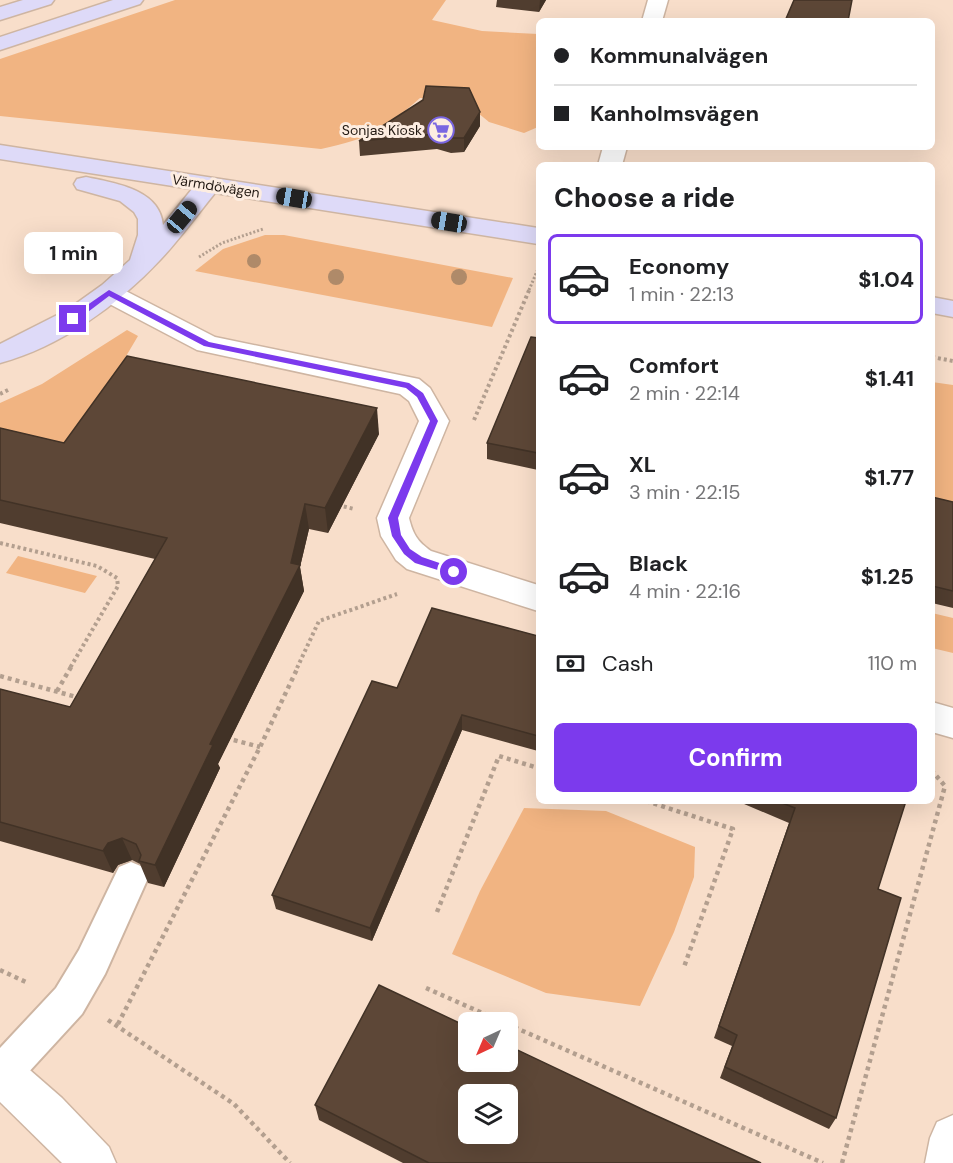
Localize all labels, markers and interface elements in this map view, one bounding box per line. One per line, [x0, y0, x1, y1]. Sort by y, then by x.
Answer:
text: Kommunalvägen [590, 41, 768, 70]
text: Kanholmsvägen [590, 99, 759, 128]
supermarket icon: Sonjas Kiosk [426, 115, 456, 145]
place label: Sonjas Kiosk [342, 121, 422, 139]
street label: Värmdövägen [171, 170, 261, 202]
text: Choose a ride [554, 180, 735, 215]
car [275, 186, 313, 210]
car [164, 197, 200, 237]
car [430, 210, 468, 234]
callout: 1 min [23, 232, 122, 274]
text: 1 min [49, 240, 98, 266]
icon: car [557, 252, 611, 306]
text: Economy [629, 252, 729, 281]
text: $1.04 [858, 265, 914, 294]
text: 1 min · 22:13 [629, 281, 734, 307]
route end [59, 305, 86, 332]
icon: car [557, 351, 611, 405]
text: Comfort [629, 351, 719, 380]
text: $1.41 [865, 364, 914, 393]
text: 2 min · 22:14 [629, 380, 740, 406]
icon: car [557, 450, 611, 504]
text: XL [629, 450, 656, 479]
text: $1.77 [864, 463, 914, 492]
text: 3 min · 22:15 [629, 479, 740, 505]
icon: car [557, 549, 611, 603]
text: Black [629, 549, 688, 578]
route start [440, 558, 467, 585]
text: $1.25 [861, 562, 914, 591]
text: 4 min · 22:16 [629, 578, 741, 604]
icon: cash [554, 647, 587, 680]
text: Cash [602, 649, 653, 678]
text: 110 m [868, 650, 917, 676]
button: Confirm [554, 723, 917, 792]
north arrow [458, 1012, 518, 1072]
map controls [458, 1012, 518, 1144]
button: layers [458, 1084, 518, 1144]

